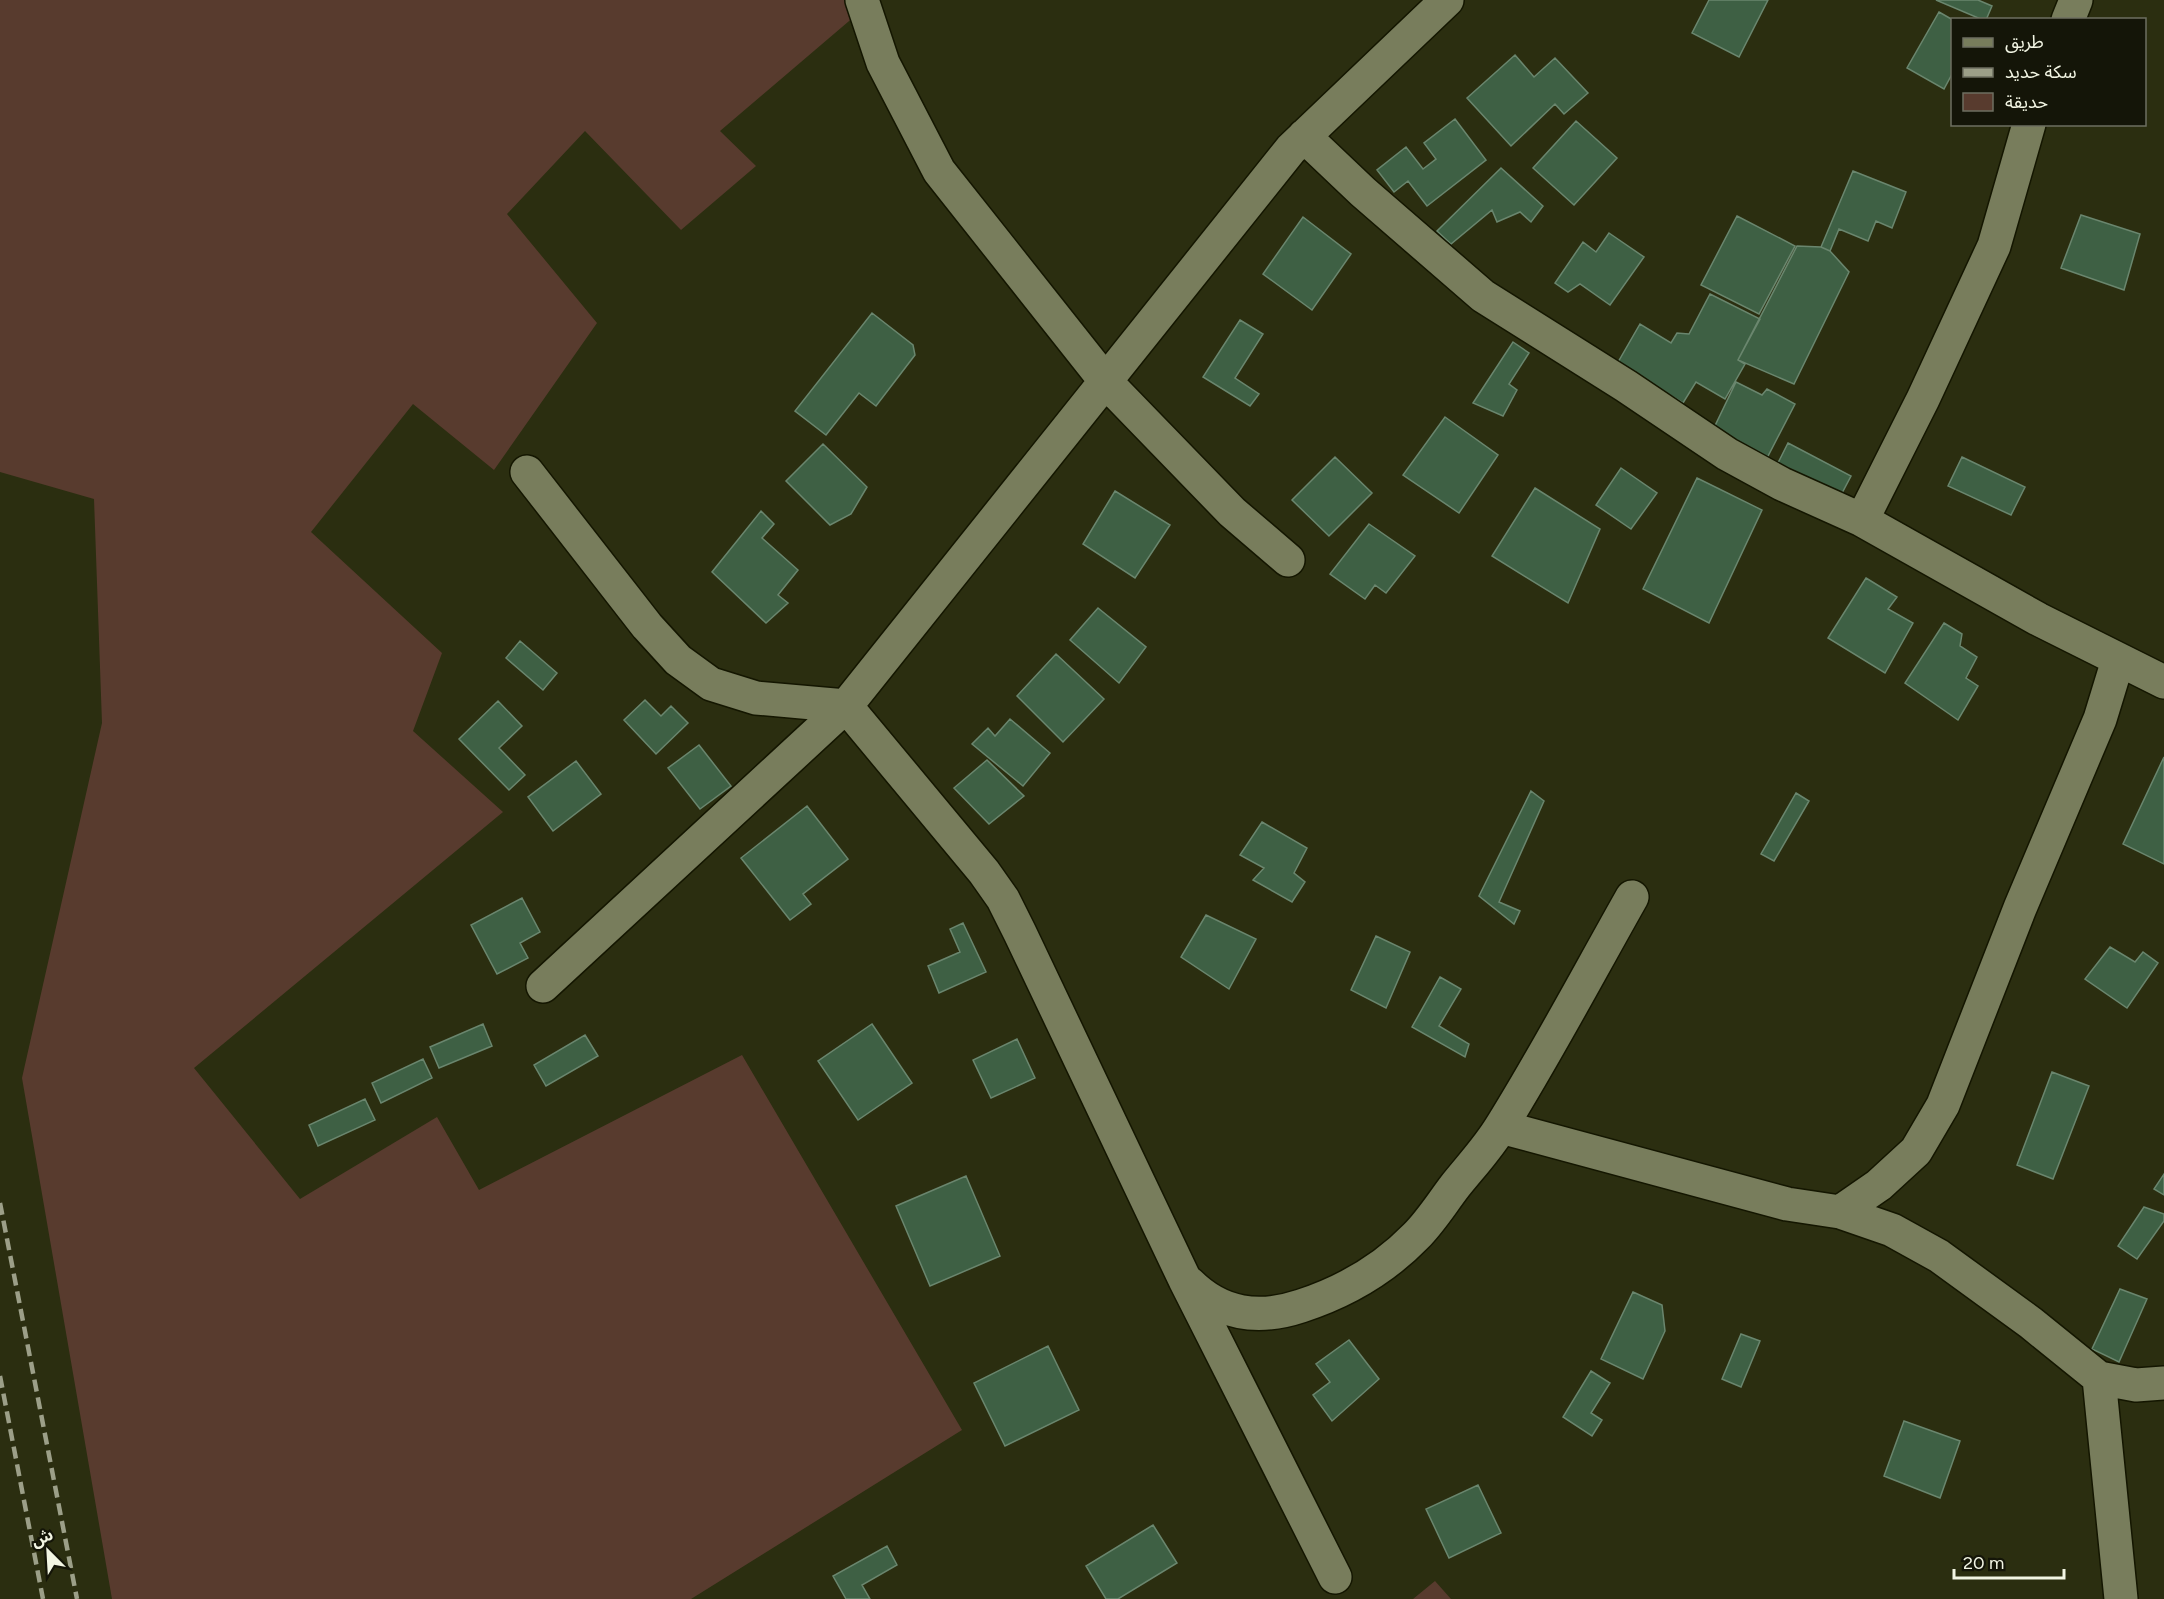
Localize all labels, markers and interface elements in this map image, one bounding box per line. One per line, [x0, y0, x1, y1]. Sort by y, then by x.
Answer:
legend [1951, 18, 2146, 126]
text: طريق [2005, 31, 2044, 53]
text: سكة حديد [2005, 61, 2077, 83]
text: حديقة [2005, 91, 2048, 113]
north arrow [18, 1521, 78, 1581]
text: ش [28, 1525, 56, 1551]
scale bar [1954, 1542, 2064, 1580]
text: 20 m [1963, 1552, 2004, 1574]

